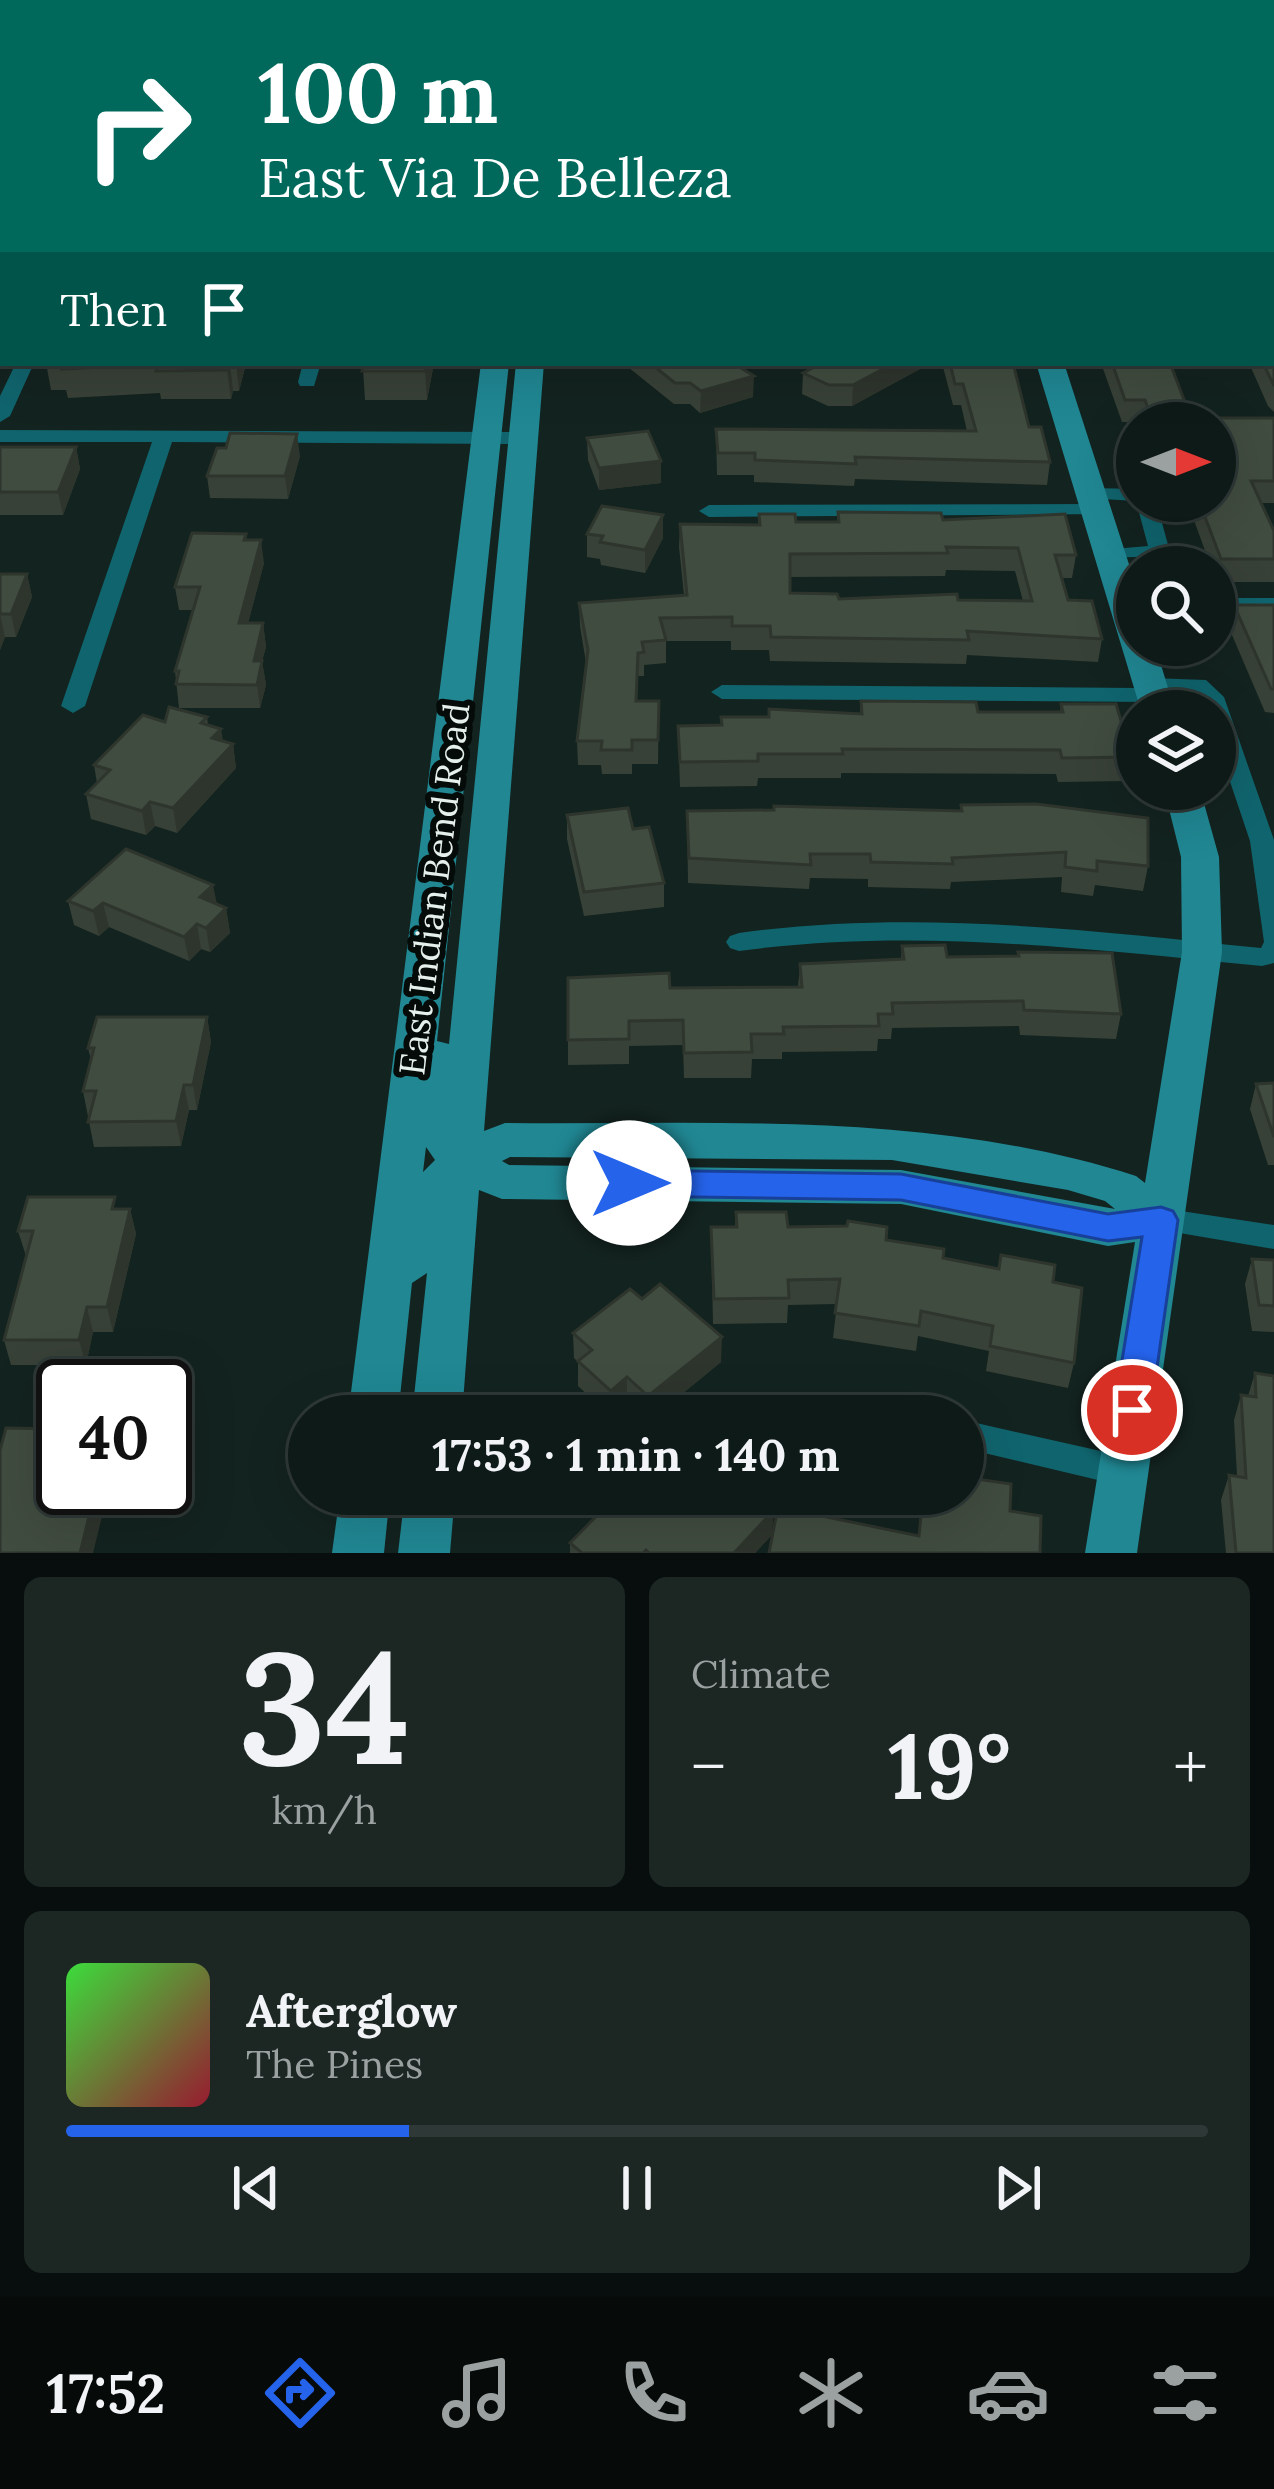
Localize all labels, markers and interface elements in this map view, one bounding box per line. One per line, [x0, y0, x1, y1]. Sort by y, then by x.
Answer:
text: 100 m [258, 38, 498, 146]
icon: right [60, 48, 216, 204]
text: East Via De Belleza [258, 143, 732, 212]
icon: arrive [191, 276, 257, 342]
text: Then [60, 281, 167, 338]
north arrow [1116, 402, 1236, 522]
map controls [1116, 402, 1236, 810]
button: search [1116, 546, 1236, 666]
button: layers [1116, 690, 1236, 810]
street label: East Indian Bend Road [388, 700, 480, 1078]
position arrow [566, 1120, 692, 1246]
speed limit sign: 40 [36, 1359, 192, 1515]
pin [1081, 1359, 1183, 1461]
icon: arrive [1099, 1377, 1165, 1443]
text: 17:53 · 1 min · 140 m [432, 1426, 840, 1483]
text: 34 [238, 1607, 411, 1807]
text: Climate [691, 1649, 831, 1699]
text: 19° [888, 1708, 1011, 1824]
text: − [691, 1724, 726, 1808]
text: + [1173, 1724, 1208, 1808]
text: km/h [272, 1785, 377, 1835]
text: Afterglow [246, 1982, 457, 2039]
text: The Pines [246, 2039, 423, 2089]
icon: previous [223, 2155, 289, 2221]
icon: pause [604, 2155, 670, 2221]
icon: next [985, 2155, 1051, 2221]
icon: directions [258, 2351, 342, 2435]
icon: music [435, 2351, 519, 2435]
icon: phone [612, 2351, 696, 2435]
icon: climate [789, 2351, 873, 2435]
icon: car [966, 2351, 1050, 2435]
icon: filters [1143, 2351, 1227, 2435]
text: 17:52 [47, 2359, 165, 2428]

